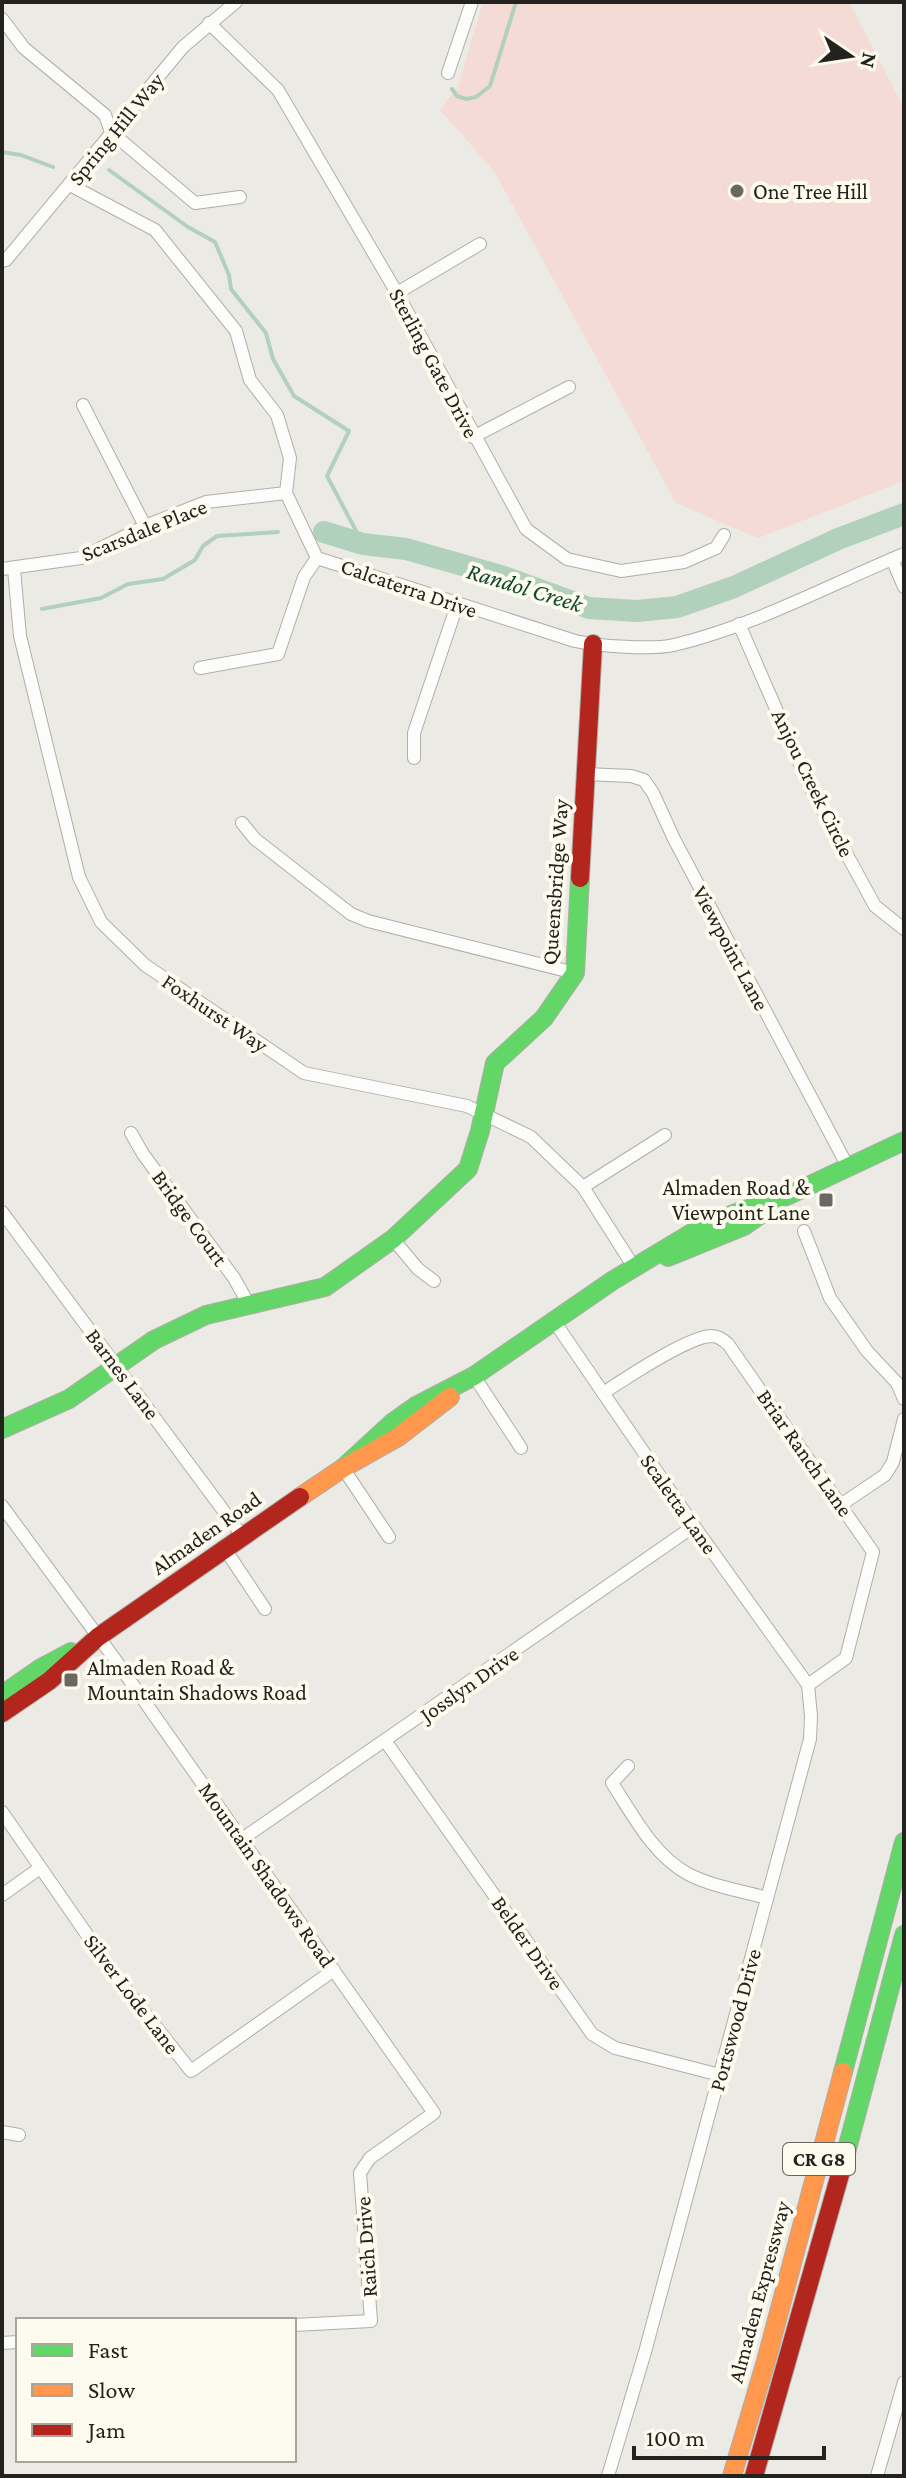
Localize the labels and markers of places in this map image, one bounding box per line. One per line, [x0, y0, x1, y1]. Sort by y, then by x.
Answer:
place label: One Tree Hill [753, 179, 868, 204]
marker: One Tree Hill [728, 182, 746, 200]
place label: Almaden Road & Viewpoint Lane [663, 1175, 811, 1225]
marker: Almaden Road & Viewpoint Lane [817, 1191, 835, 1209]
place label: Almaden Road & Mountain Shadows Road [87, 1655, 307, 1705]
marker: Almaden Road & Mountain Shadows Road [62, 1671, 80, 1689]

